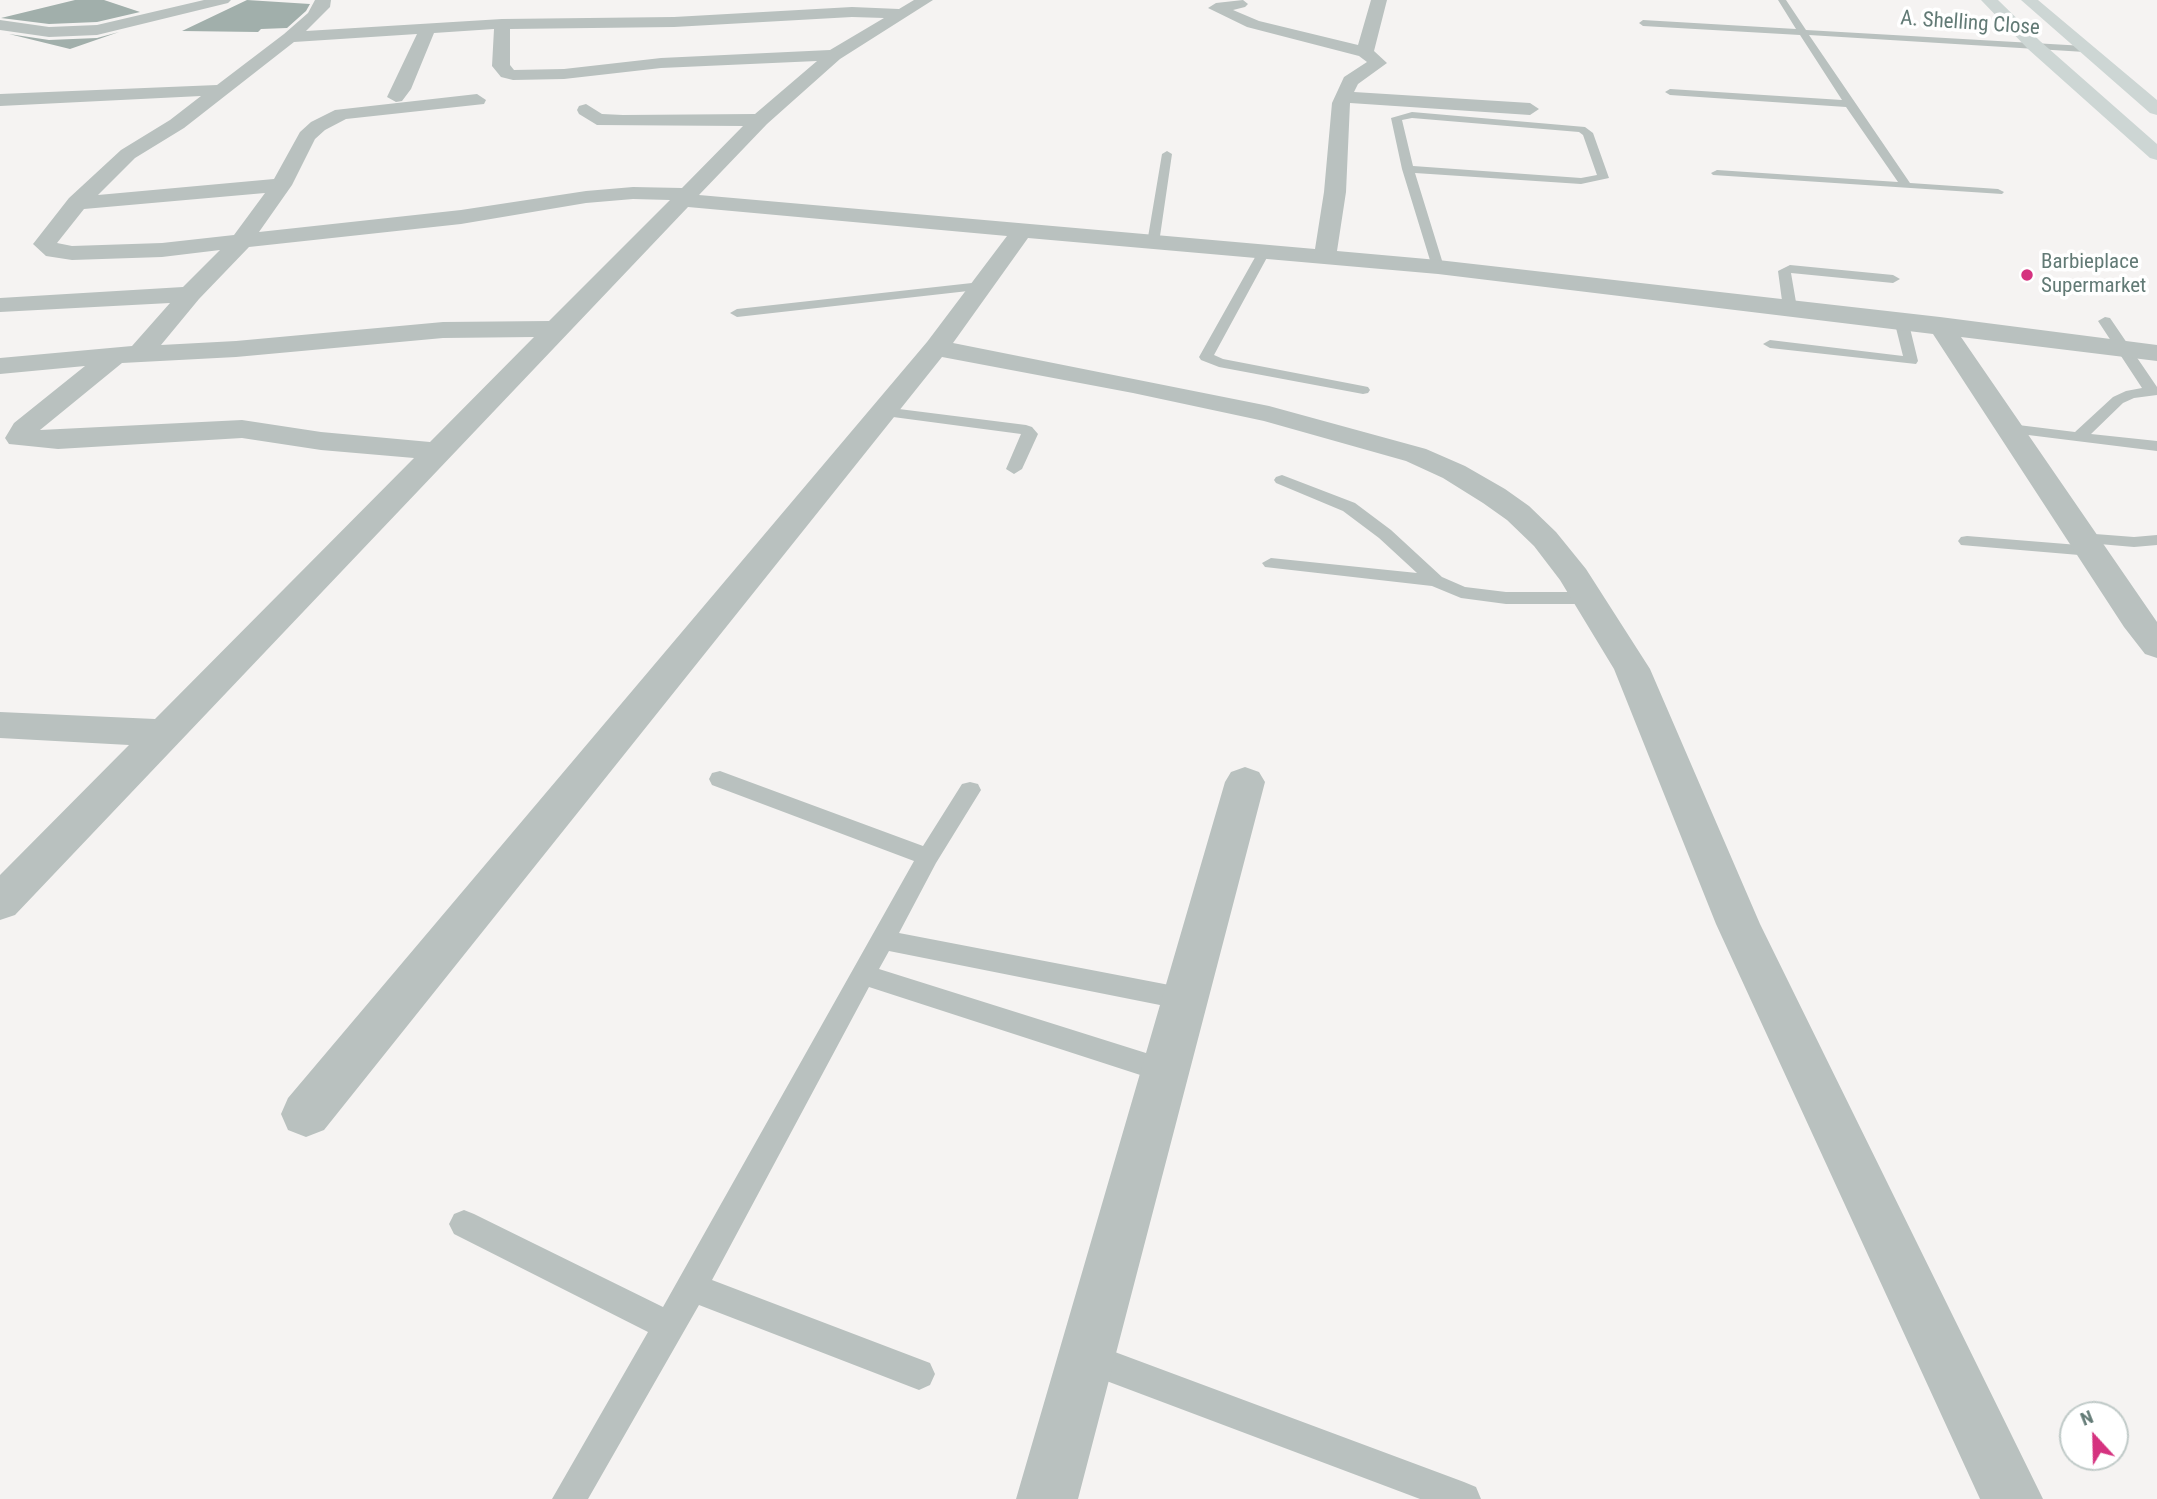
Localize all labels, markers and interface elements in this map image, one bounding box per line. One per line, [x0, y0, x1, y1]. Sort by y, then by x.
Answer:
street label: A. Shelling Close [1899, 7, 2041, 41]
place label: Barbieplace Supermarket [2041, 250, 2146, 300]
marker: Barbieplace Supermarket [2019, 267, 2035, 283]
north arrow [2059, 1401, 2129, 1471]
text: N [2077, 1405, 2096, 1431]

